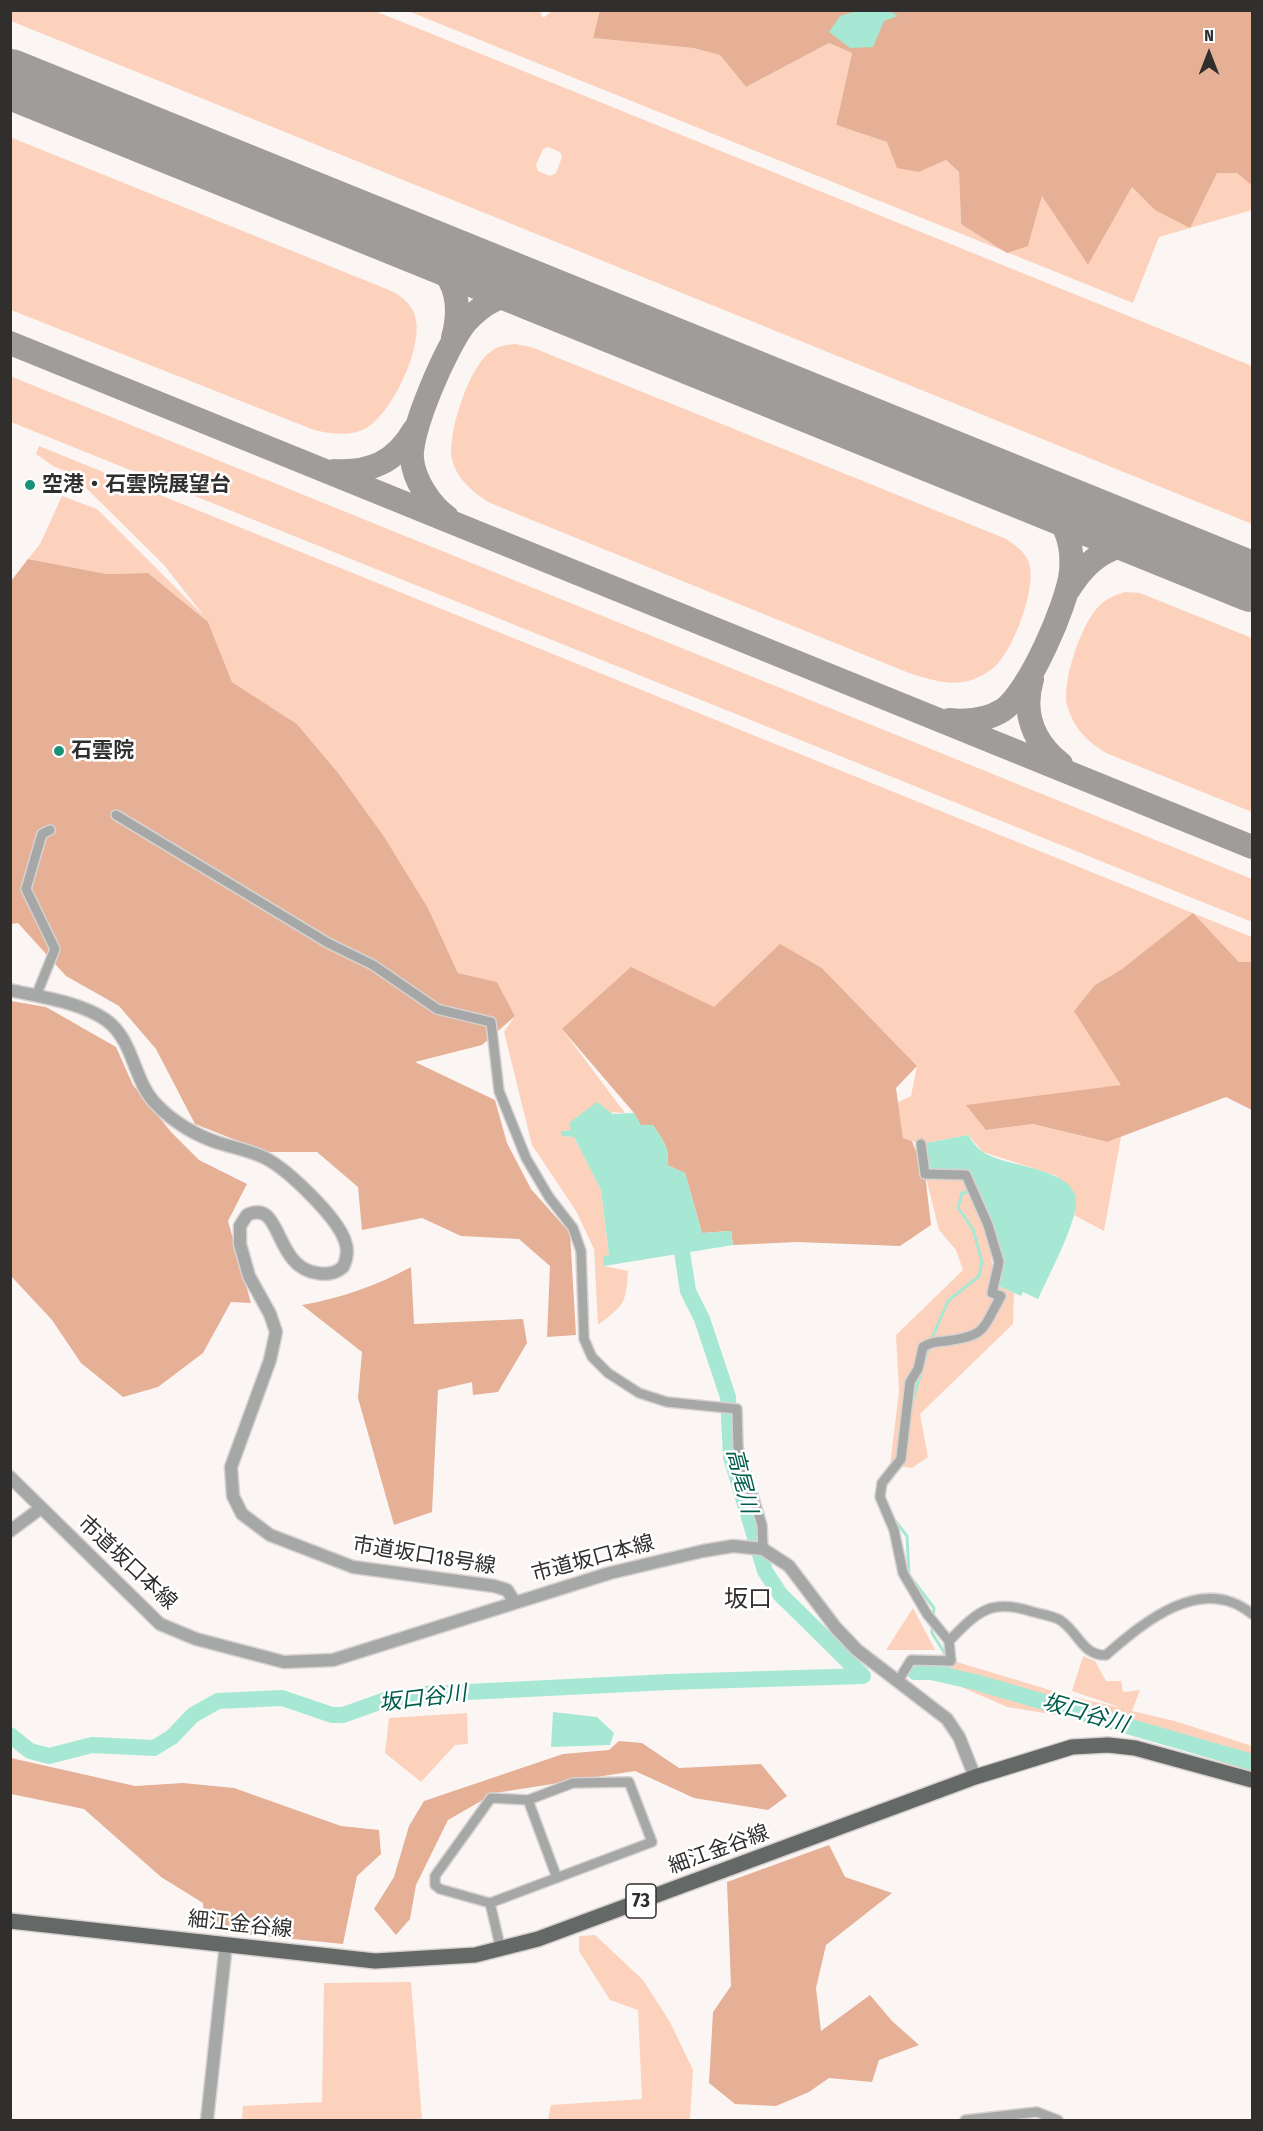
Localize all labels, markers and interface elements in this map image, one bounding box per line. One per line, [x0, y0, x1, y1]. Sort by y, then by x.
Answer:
north arrow [1179, 24, 1239, 84]
text: N [1204, 26, 1214, 45]
place label: 空港・石雲院展望台 [42, 472, 231, 498]
marker: 空港・石雲院展望台 [23, 478, 37, 492]
place label: 石雲院 [71, 738, 134, 764]
marker: 石雲院 [52, 744, 66, 758]
water label: 高尾川 [720, 1446, 762, 1516]
street label: 市道坂口本線 [72, 1511, 182, 1615]
street label: 市道坂口本線 [529, 1531, 657, 1587]
street label: 市道坂口18号線 [351, 1532, 497, 1580]
district label: 坂口 [724, 1586, 772, 1614]
water label: 坂口谷川 [378, 1681, 468, 1717]
water label: 坂口谷川 [1039, 1689, 1131, 1739]
street label: 細江金谷線 [665, 1820, 773, 1880]
road number: 73 [626, 1884, 656, 1918]
street label: 細江金谷線 [186, 1907, 294, 1943]

